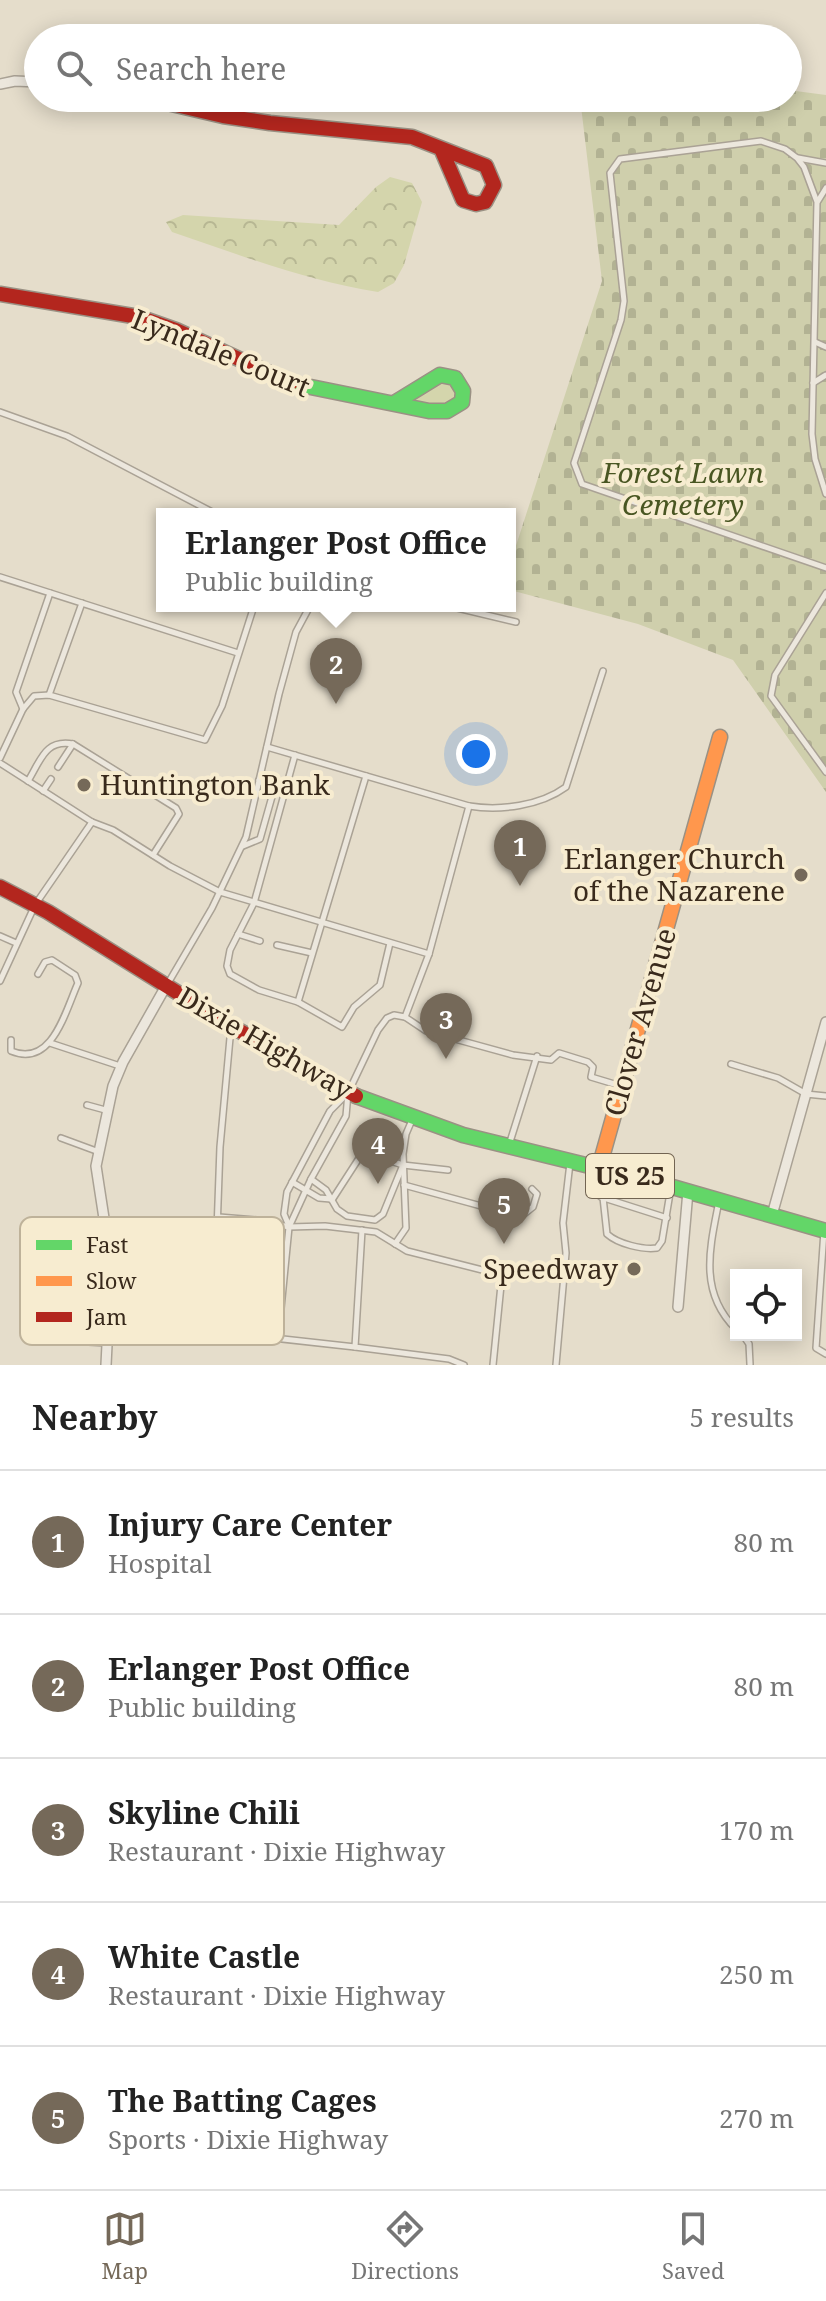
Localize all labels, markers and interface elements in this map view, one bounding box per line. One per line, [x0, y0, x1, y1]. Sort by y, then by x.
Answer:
search box [24, 24, 802, 112]
icon: search [52, 46, 96, 90]
text: Search here [116, 48, 286, 89]
street label: Lyndale Court [127, 299, 316, 405]
park label: Forest Lawn Cemetery [601, 453, 764, 523]
popup [156, 508, 516, 612]
text: Erlanger Post Office [185, 522, 487, 563]
text: Public building [185, 563, 373, 599]
pin: 2 [310, 638, 362, 704]
your location [456, 734, 496, 774]
place label: Huntington Bank [100, 765, 330, 803]
marker: Huntington Bank [75, 776, 93, 794]
pin: 1 [494, 820, 546, 886]
place label: Erlanger Church of the Nazarene [564, 839, 785, 909]
marker: Erlanger Church of the Nazarene [792, 866, 810, 884]
street label: Clover Avenue [594, 923, 684, 1120]
street label: Dixie Highway [171, 977, 360, 1108]
pin: 3 [420, 993, 472, 1059]
pin: 4 [352, 1118, 404, 1184]
road number: US 25 [586, 1154, 674, 1198]
pin: 5 [478, 1178, 530, 1244]
legend [20, 1217, 284, 1345]
text: Fast [86, 1229, 128, 1259]
place label: Speedway [483, 1249, 618, 1287]
marker: Speedway [625, 1260, 643, 1278]
text: Slow [86, 1265, 136, 1295]
map controls [730, 1269, 802, 1341]
button: locate [730, 1269, 802, 1341]
text: Jam [85, 1301, 127, 1331]
text: Nearby [32, 1394, 158, 1440]
text: 5 results [689, 1399, 794, 1435]
text: Injury Care Center [108, 1504, 392, 1545]
text: 1 [51, 1524, 65, 1560]
text: 80 m [734, 1524, 794, 1560]
text: Hospital [108, 1545, 211, 1581]
text: Erlanger Post Office [108, 1648, 410, 1689]
text: 2 [51, 1668, 65, 1704]
text: 80 m [734, 1668, 794, 1704]
text: Public building [108, 1689, 296, 1725]
text: Skyline Chili [108, 1792, 300, 1833]
text: 3 [51, 1812, 65, 1848]
text: 170 m [719, 1812, 794, 1848]
text: Restaurant · Dixie Highway [108, 1833, 445, 1869]
text: White Castle [108, 1936, 300, 1977]
text: 4 [51, 1956, 65, 1992]
text: 250 m [719, 1956, 794, 1992]
text: Restaurant · Dixie Highway [108, 1977, 445, 2013]
text: The Batting Cages [108, 2080, 377, 2121]
text: 5 [51, 2100, 65, 2136]
text: 270 m [719, 2100, 794, 2136]
text: Sports · Dixie Highway [108, 2121, 388, 2157]
tab: Map [102, 2207, 148, 2285]
tab: Directions [351, 2207, 459, 2285]
tab: Saved [662, 2207, 724, 2285]

